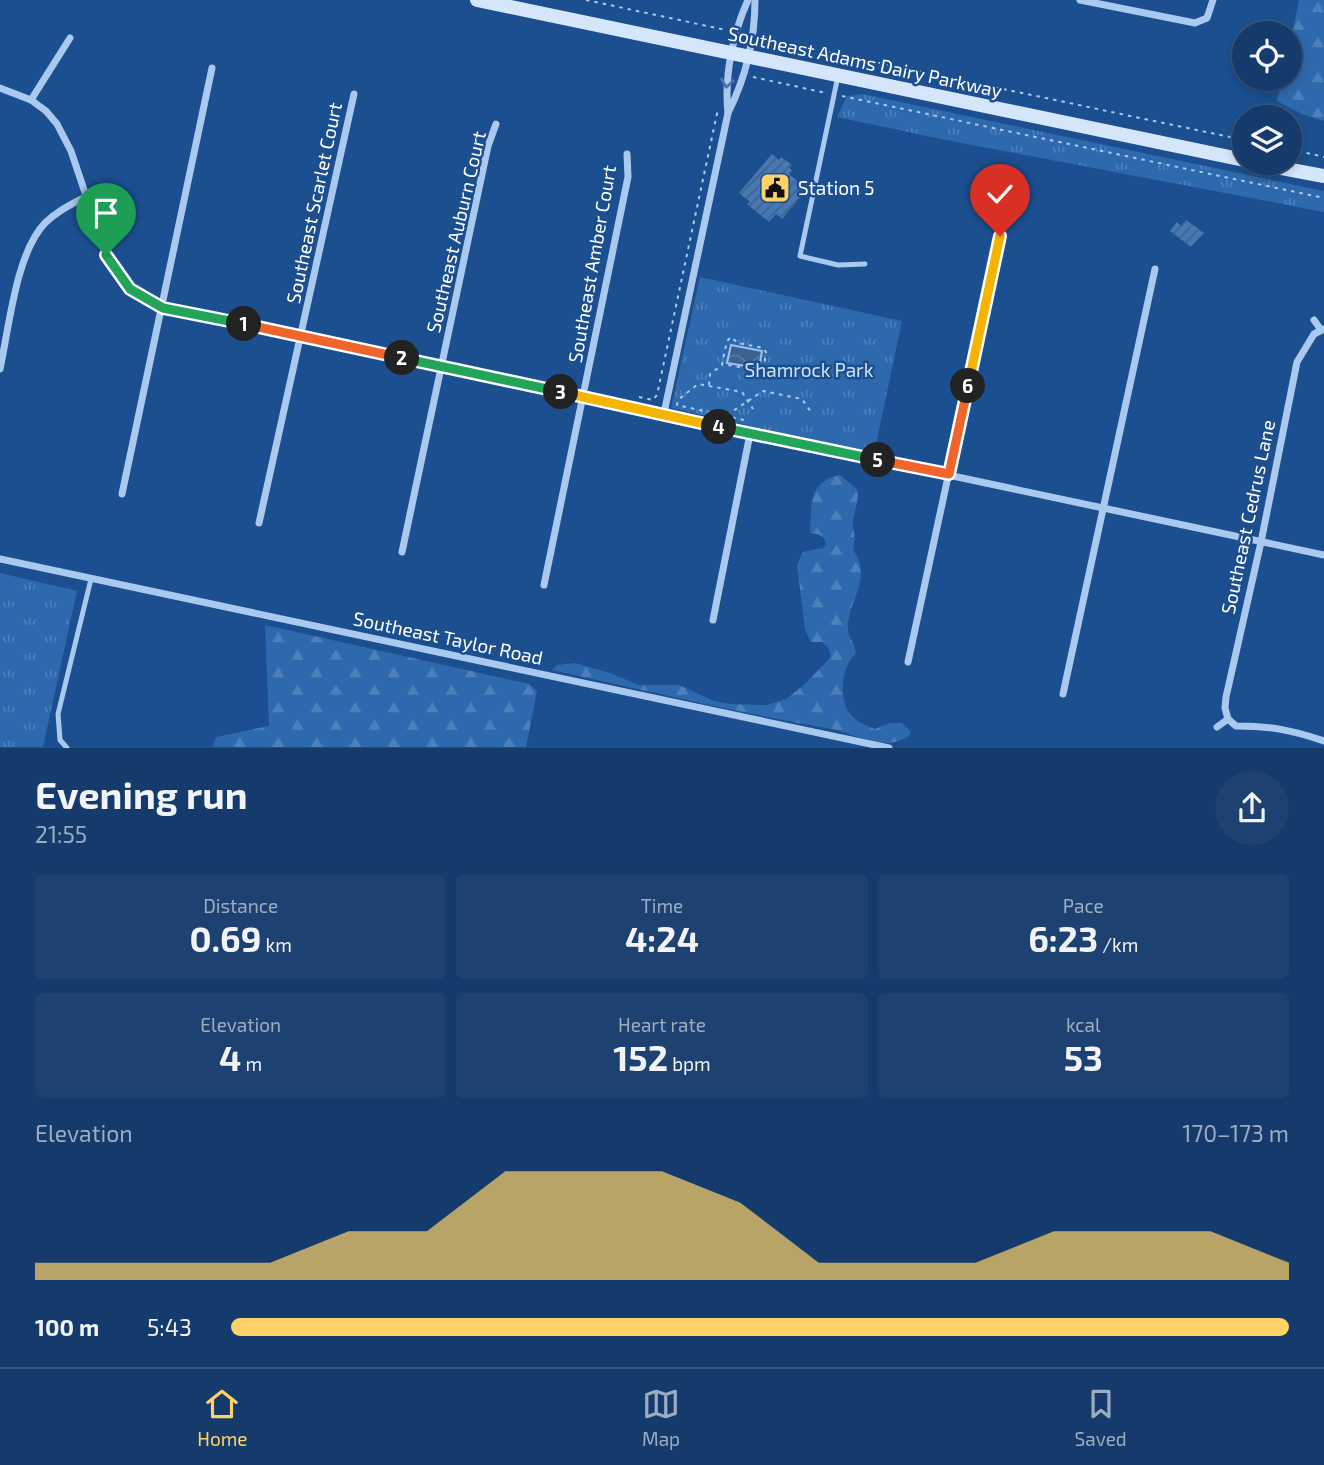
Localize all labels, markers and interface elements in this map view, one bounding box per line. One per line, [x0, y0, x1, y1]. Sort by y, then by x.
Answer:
street label: Southeast Adams Dairy Parkway [726, 21, 1004, 102]
map controls [1232, 21, 1302, 175]
button: locate [1232, 21, 1302, 91]
one-way arrow [720, 77, 735, 89]
street label: Southeast Scarlet Court [281, 100, 346, 306]
button: layers [1232, 105, 1302, 175]
street label: Southeast Auburn Court [421, 129, 490, 335]
street label: Southeast Amber Court [563, 163, 620, 364]
pin [970, 164, 1030, 236]
public building icon: Station 5 [758, 171, 792, 205]
icon: check [981, 175, 1019, 213]
place label: Station 5 [798, 176, 874, 199]
pin [76, 183, 136, 255]
icon: arrive [87, 194, 125, 232]
pin: 1 [226, 306, 262, 342]
text: 1 [239, 312, 248, 335]
pin: 2 [384, 340, 420, 376]
text: 2 [396, 346, 407, 369]
park label: Shamrock Park [745, 358, 874, 381]
pin: 6 [950, 368, 986, 404]
pin: 3 [544, 374, 578, 410]
text: 6 [962, 374, 973, 397]
text: 3 [555, 380, 566, 403]
pin: 4 [702, 410, 736, 444]
text: 4 [712, 415, 725, 438]
street label: Southeast Cedrus Lane [1216, 418, 1279, 616]
pin: 5 [860, 442, 896, 477]
text: 5 [872, 448, 883, 471]
street label: Southeast Taylor Road [351, 606, 545, 669]
text: Evening run [35, 771, 248, 817]
button: share [1215, 771, 1289, 845]
text: 21:55 [35, 820, 87, 848]
text: Distance [203, 894, 278, 917]
text: Time [641, 894, 683, 917]
text: Pace [1063, 894, 1104, 917]
text: 0.69 [189, 917, 261, 959]
text: 4:24 [625, 917, 699, 959]
text: 6:23 [1028, 917, 1098, 959]
text: km [261, 933, 292, 956]
text: /km [1098, 933, 1138, 956]
text: Elevation [200, 1013, 281, 1036]
text: Heart rate [618, 1013, 706, 1036]
text: kcal [1066, 1013, 1101, 1036]
text: 4 [219, 1036, 241, 1078]
text: 152 [613, 1036, 668, 1078]
text: 53 [1064, 1036, 1103, 1078]
text: m [241, 1052, 262, 1075]
text: bpm [668, 1052, 711, 1075]
text: Elevation [35, 1119, 133, 1147]
text: 170–173 m [1182, 1119, 1289, 1147]
text: 100 m [35, 1313, 99, 1341]
text: 5:43 [147, 1313, 192, 1341]
tab: Home [197, 1385, 248, 1450]
tab: Map [642, 1385, 680, 1450]
tab: Saved [1075, 1385, 1127, 1450]

